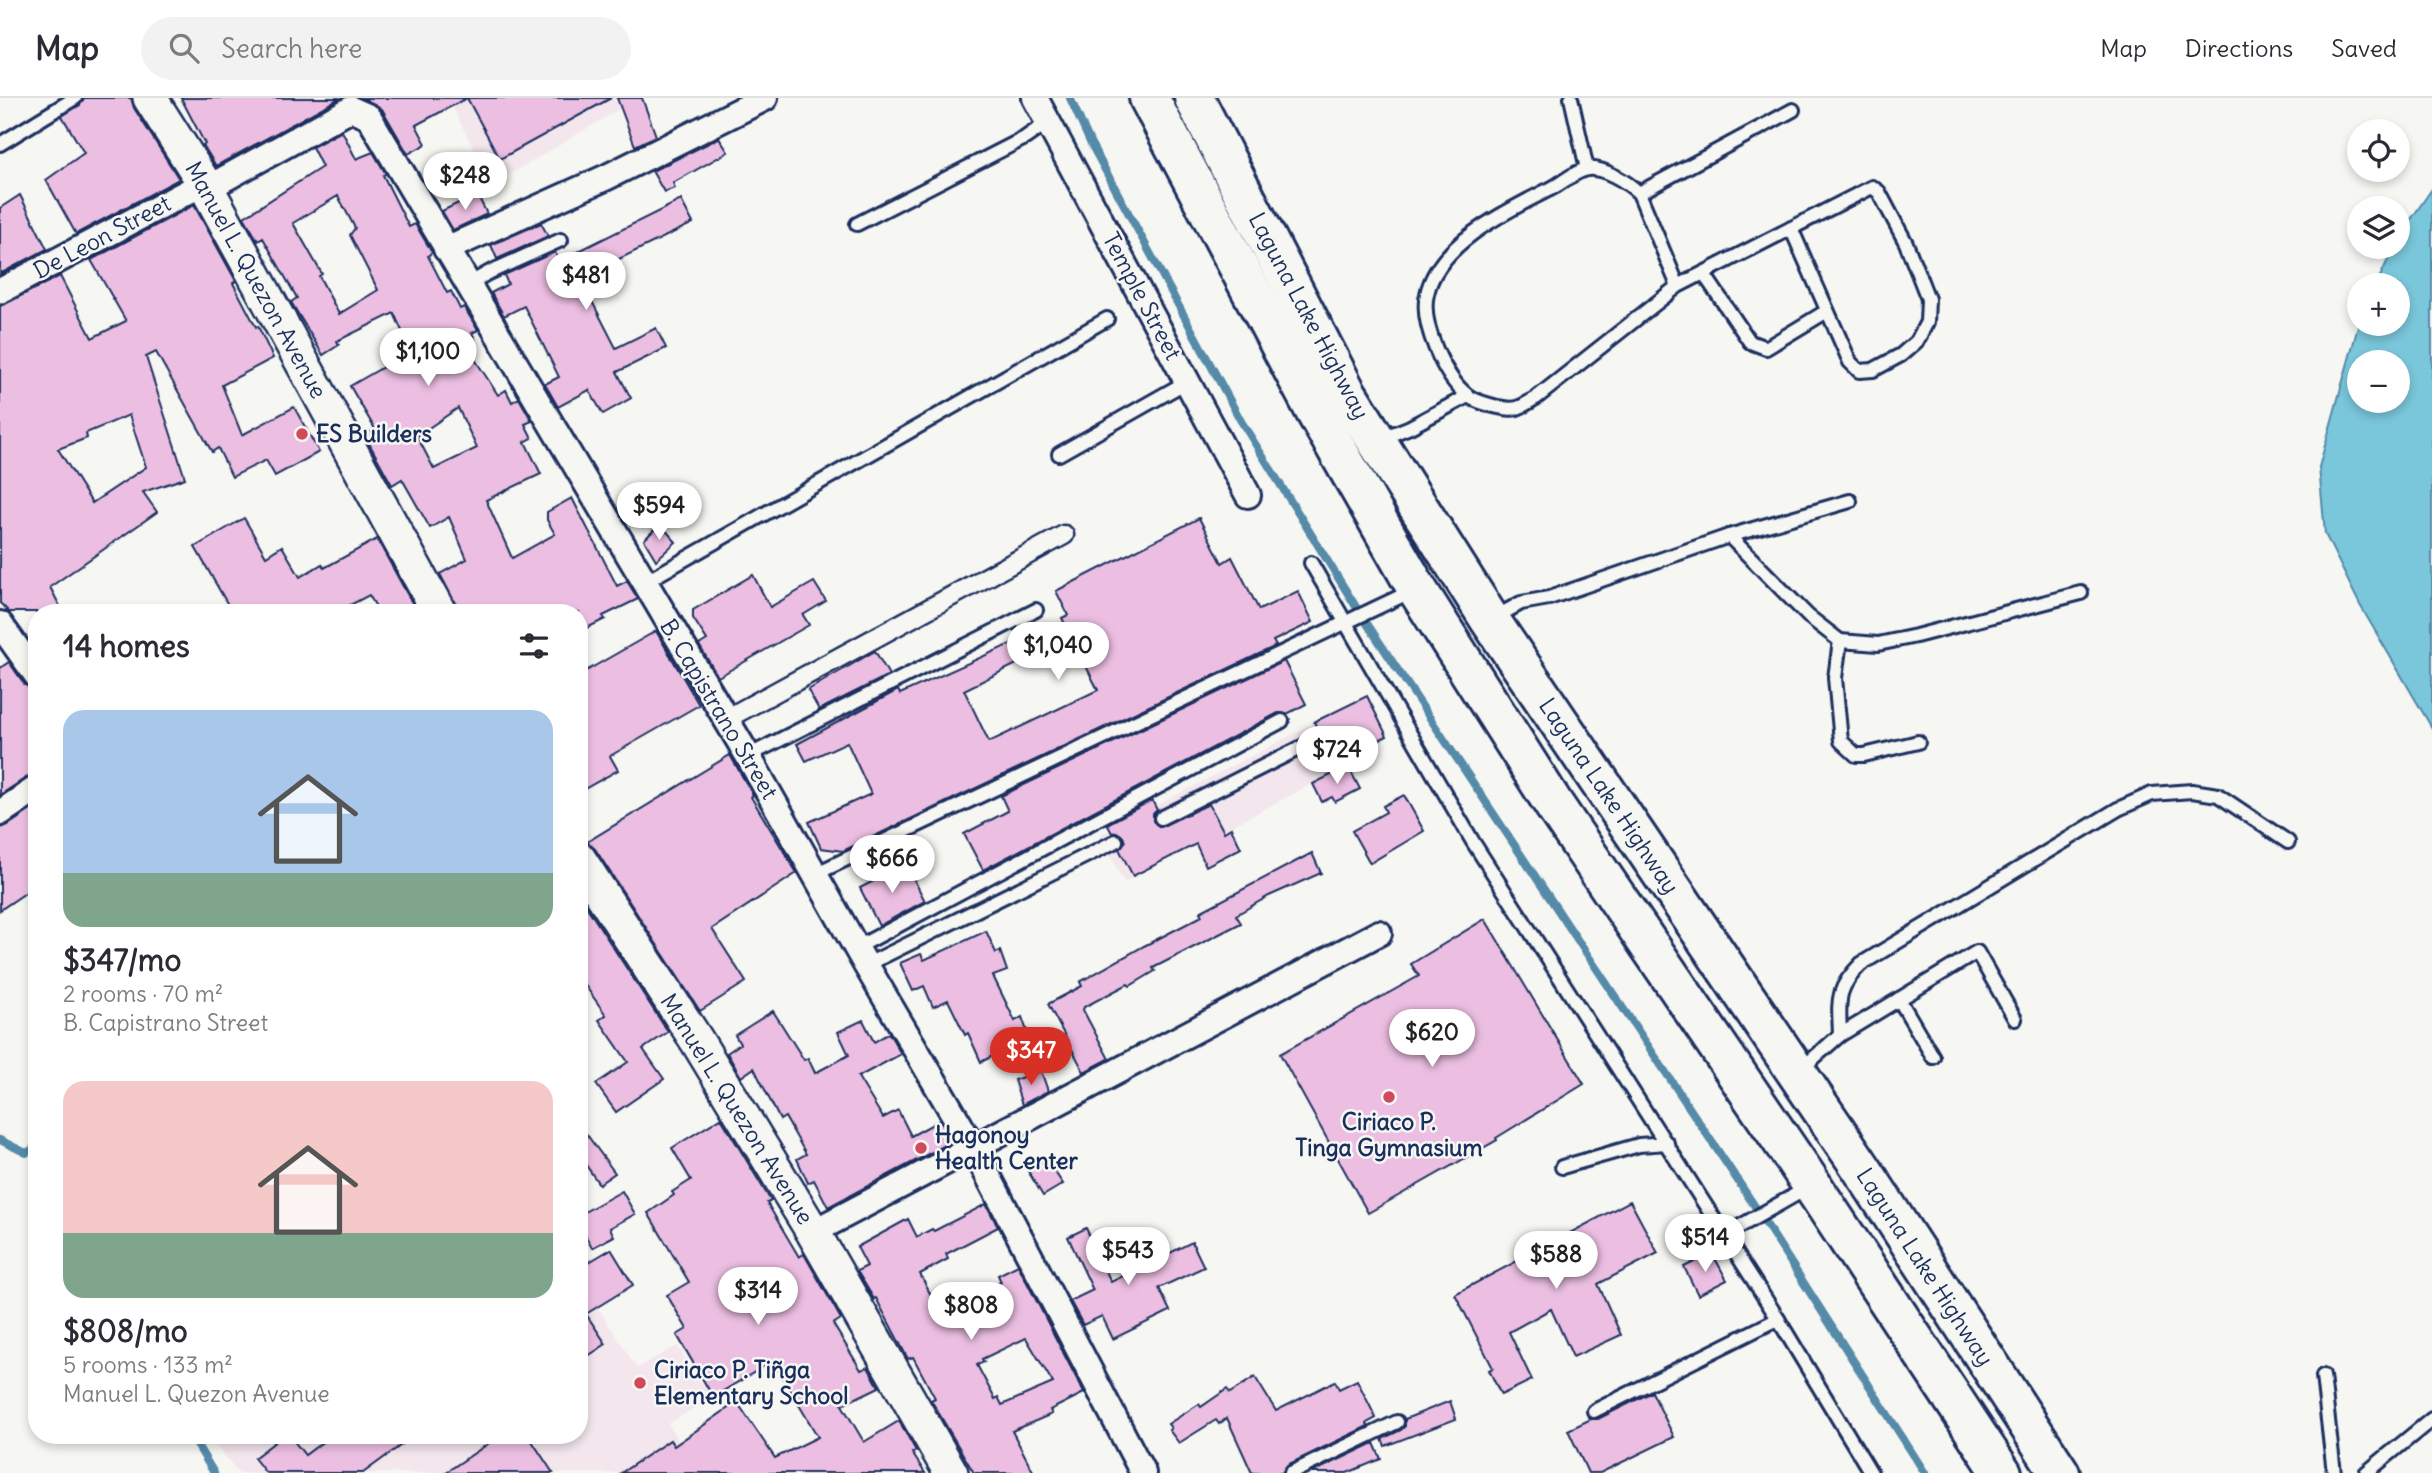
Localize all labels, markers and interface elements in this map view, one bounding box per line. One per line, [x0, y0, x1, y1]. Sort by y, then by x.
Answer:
search box [141, 17, 631, 80]
text: Map [35, 27, 99, 69]
icon: search [165, 29, 203, 67]
text: Search here [221, 32, 362, 65]
text: Map [2100, 33, 2147, 63]
text: Directions [2185, 33, 2293, 63]
text: Saved [2331, 33, 2397, 63]
map controls [2347, 119, 2410, 413]
button: locate [2347, 119, 2410, 182]
pin: $248 [424, 152, 506, 212]
street label: Manuel L. Quezon Avenue [179, 156, 334, 403]
text: $248 [439, 160, 491, 189]
street label: De Leon Street [28, 188, 176, 285]
button: layers [2347, 196, 2410, 259]
street label: Laguna Lake Highway [1243, 207, 1376, 424]
street label: Temple Street [1097, 227, 1188, 365]
pin: $481 [545, 252, 627, 312]
text: $481 [562, 260, 610, 289]
button: + [2347, 273, 2410, 336]
pin: $1,100 [371, 328, 485, 388]
text: $1,100 [396, 336, 460, 365]
button: − [2347, 350, 2410, 413]
place label: ES Builders [316, 419, 432, 448]
marker: ES Builders [294, 426, 310, 442]
pin: $594 [618, 482, 700, 542]
text: $594 [633, 490, 685, 519]
street label: B. Capistrano Street [654, 613, 785, 804]
pin: $1,040 [1001, 622, 1115, 682]
text: 14 homes [63, 627, 190, 665]
icon: filters [515, 627, 553, 665]
text: $1,040 [1023, 630, 1093, 659]
street label: Laguna Lake Highway [1533, 692, 1686, 899]
pin: $724 [1296, 726, 1378, 786]
text: $724 [1312, 734, 1362, 763]
icon: home [245, 756, 371, 882]
pin: $666 [851, 836, 933, 895]
text: $666 [866, 843, 918, 872]
text: $347/mo [63, 941, 181, 979]
text: 2 rooms · 70 m² [63, 979, 223, 1008]
street label: Manuel L. Quezon Avenue [654, 988, 820, 1229]
text: B. Capistrano Street [63, 1008, 268, 1037]
pin: $620 [1391, 1010, 1473, 1069]
text: $620 [1405, 1017, 1459, 1046]
pin: $347 [990, 1028, 1072, 1087]
text: $347 [1006, 1035, 1056, 1064]
marker: Ciriaco P. Tinga Gymnasium [1381, 1089, 1397, 1105]
place label: Ciriaco P. Tinga Gymnasium [1295, 1107, 1483, 1162]
place label: Hagonoy Health Center [935, 1120, 1078, 1175]
icon: home [245, 1127, 371, 1253]
marker: Hagonoy Health Center [913, 1140, 929, 1156]
street label: Laguna Lake Highway [1851, 1162, 2000, 1371]
pin: $514 [1664, 1214, 1746, 1274]
text: $514 [1681, 1222, 1729, 1251]
pin: $543 [1087, 1228, 1169, 1287]
pin: $588 [1515, 1232, 1597, 1291]
text: $543 [1102, 1235, 1154, 1264]
text: $588 [1530, 1239, 1582, 1268]
pin: $314 [717, 1268, 799, 1327]
text: $314 [734, 1275, 782, 1304]
pin: $808 [930, 1282, 1012, 1342]
text: $808 [944, 1290, 998, 1319]
text: $808/mo [63, 1312, 188, 1350]
text: 5 rooms · 133 m² [63, 1350, 233, 1379]
place label: Ciriaco P. Tiñga Elementary School [654, 1355, 848, 1410]
marker: Ciriaco P. Tiñga Elementary School [632, 1375, 648, 1391]
text: Manuel L. Quezon Avenue [63, 1379, 330, 1408]

